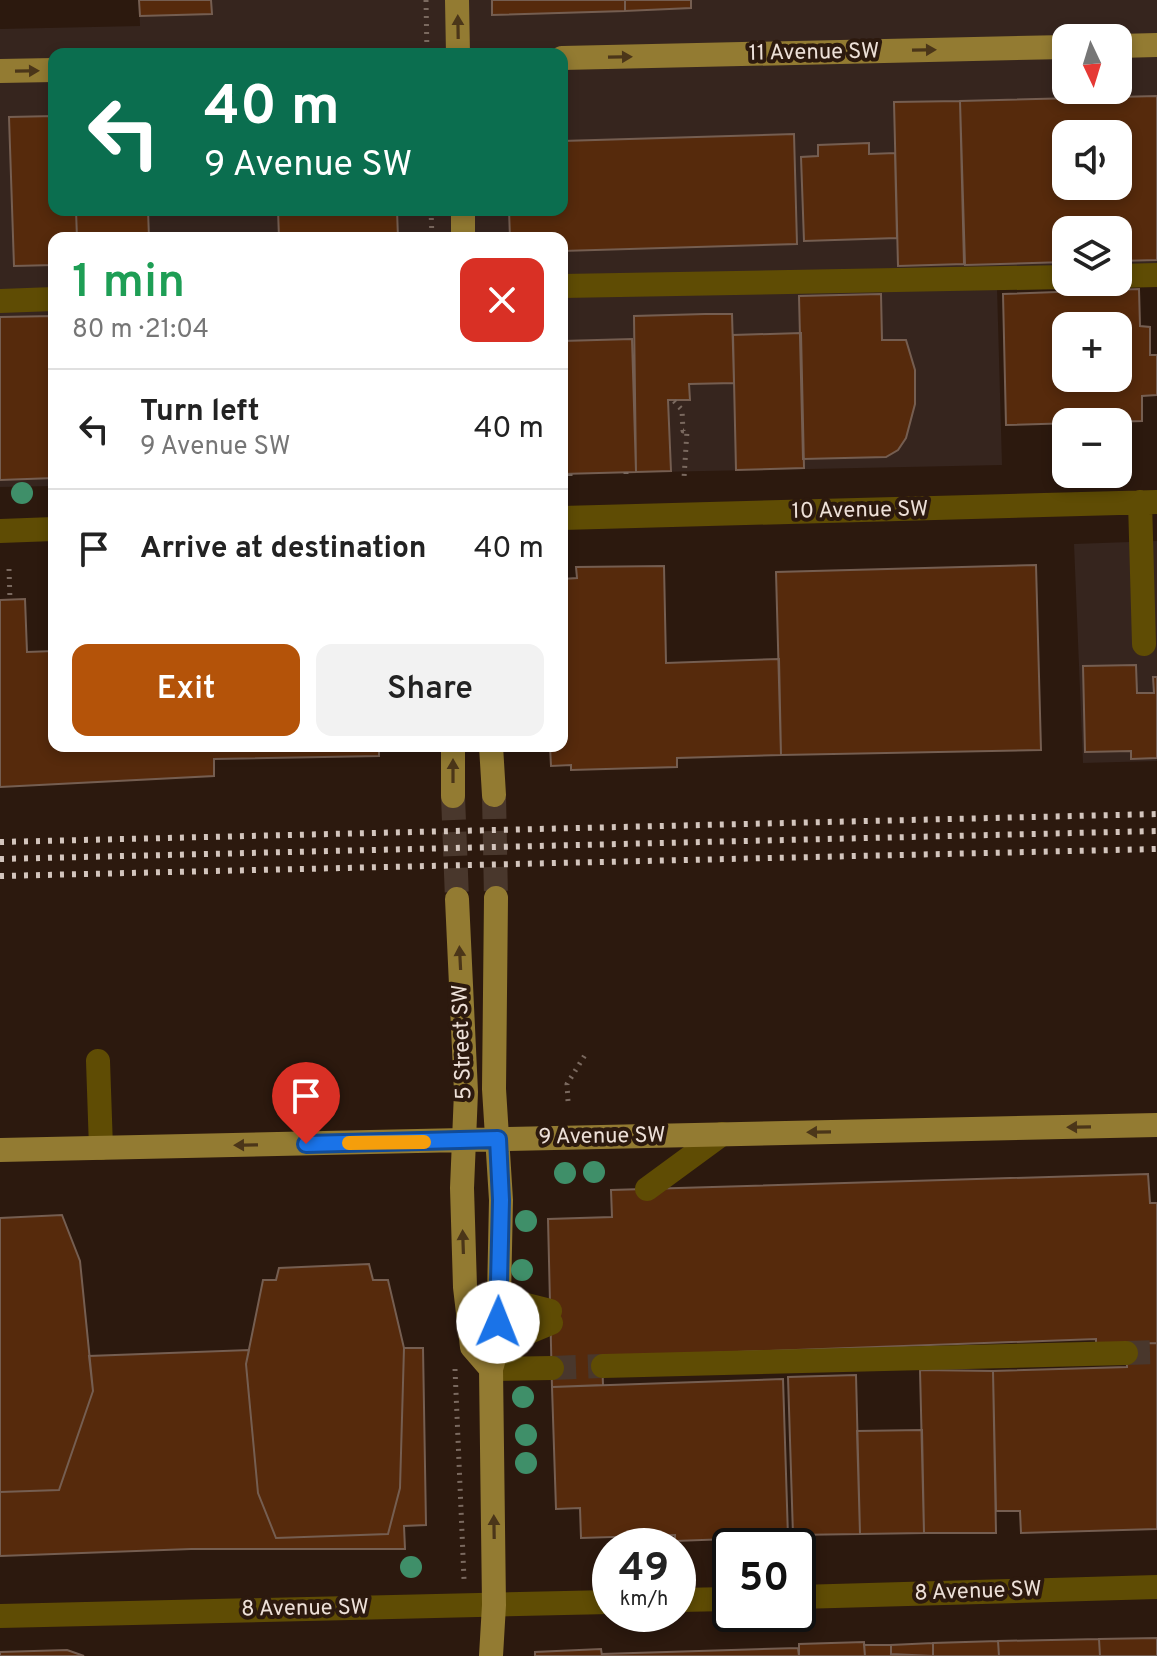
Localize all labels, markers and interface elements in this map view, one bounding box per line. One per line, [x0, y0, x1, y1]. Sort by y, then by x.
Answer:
one-way arrow [451, 14, 464, 39]
north arrow [1052, 24, 1132, 104]
map controls [1052, 24, 1132, 488]
street label: 11 Avenue SW [748, 38, 880, 68]
one-way arrow [912, 44, 937, 57]
one-way arrow [608, 51, 633, 63]
one-way arrow [15, 64, 40, 77]
text: 40 m [204, 74, 340, 144]
icon: left [72, 80, 176, 184]
button: sound [1052, 120, 1132, 200]
text: 9 Avenue SW [204, 143, 412, 189]
button: layers [1052, 216, 1132, 296]
text: 1 min [72, 254, 185, 314]
button: close [460, 258, 544, 342]
button: + [1052, 312, 1132, 392]
text: 80 m · 21:04 [72, 314, 209, 347]
text: Turn left [140, 394, 260, 431]
icon: left [72, 407, 116, 451]
button: − [1052, 408, 1132, 488]
text: 40 m [474, 411, 544, 448]
text: 9 Avenue SW [140, 431, 291, 464]
street label: 10 Avenue SW [791, 496, 929, 526]
icon: arrive [72, 527, 116, 571]
text: Arrive at destination [140, 531, 426, 568]
text: 40 m [474, 531, 544, 568]
button: Exit [72, 644, 300, 736]
button: Share [316, 644, 544, 736]
one-way arrow [447, 758, 459, 783]
one-way arrow [453, 945, 466, 970]
street label: 5 Street SW [447, 984, 479, 1100]
pin [272, 1062, 340, 1144]
icon: arrive [284, 1074, 328, 1118]
one-way arrow [1066, 1120, 1091, 1133]
street label: 9 Avenue SW [538, 1122, 666, 1152]
one-way arrow [806, 1126, 831, 1138]
one-way arrow [233, 1139, 258, 1152]
one-way arrow [457, 1229, 470, 1254]
position arrow [456, 1280, 540, 1364]
one-way arrow [487, 1514, 500, 1539]
speed limit sign: 50 [712, 1528, 816, 1632]
text: 49 [619, 1545, 669, 1595]
street label: 8 Avenue SW [914, 1576, 1042, 1608]
text: km/h [620, 1587, 668, 1613]
street label: 8 Avenue SW [241, 1594, 369, 1624]

